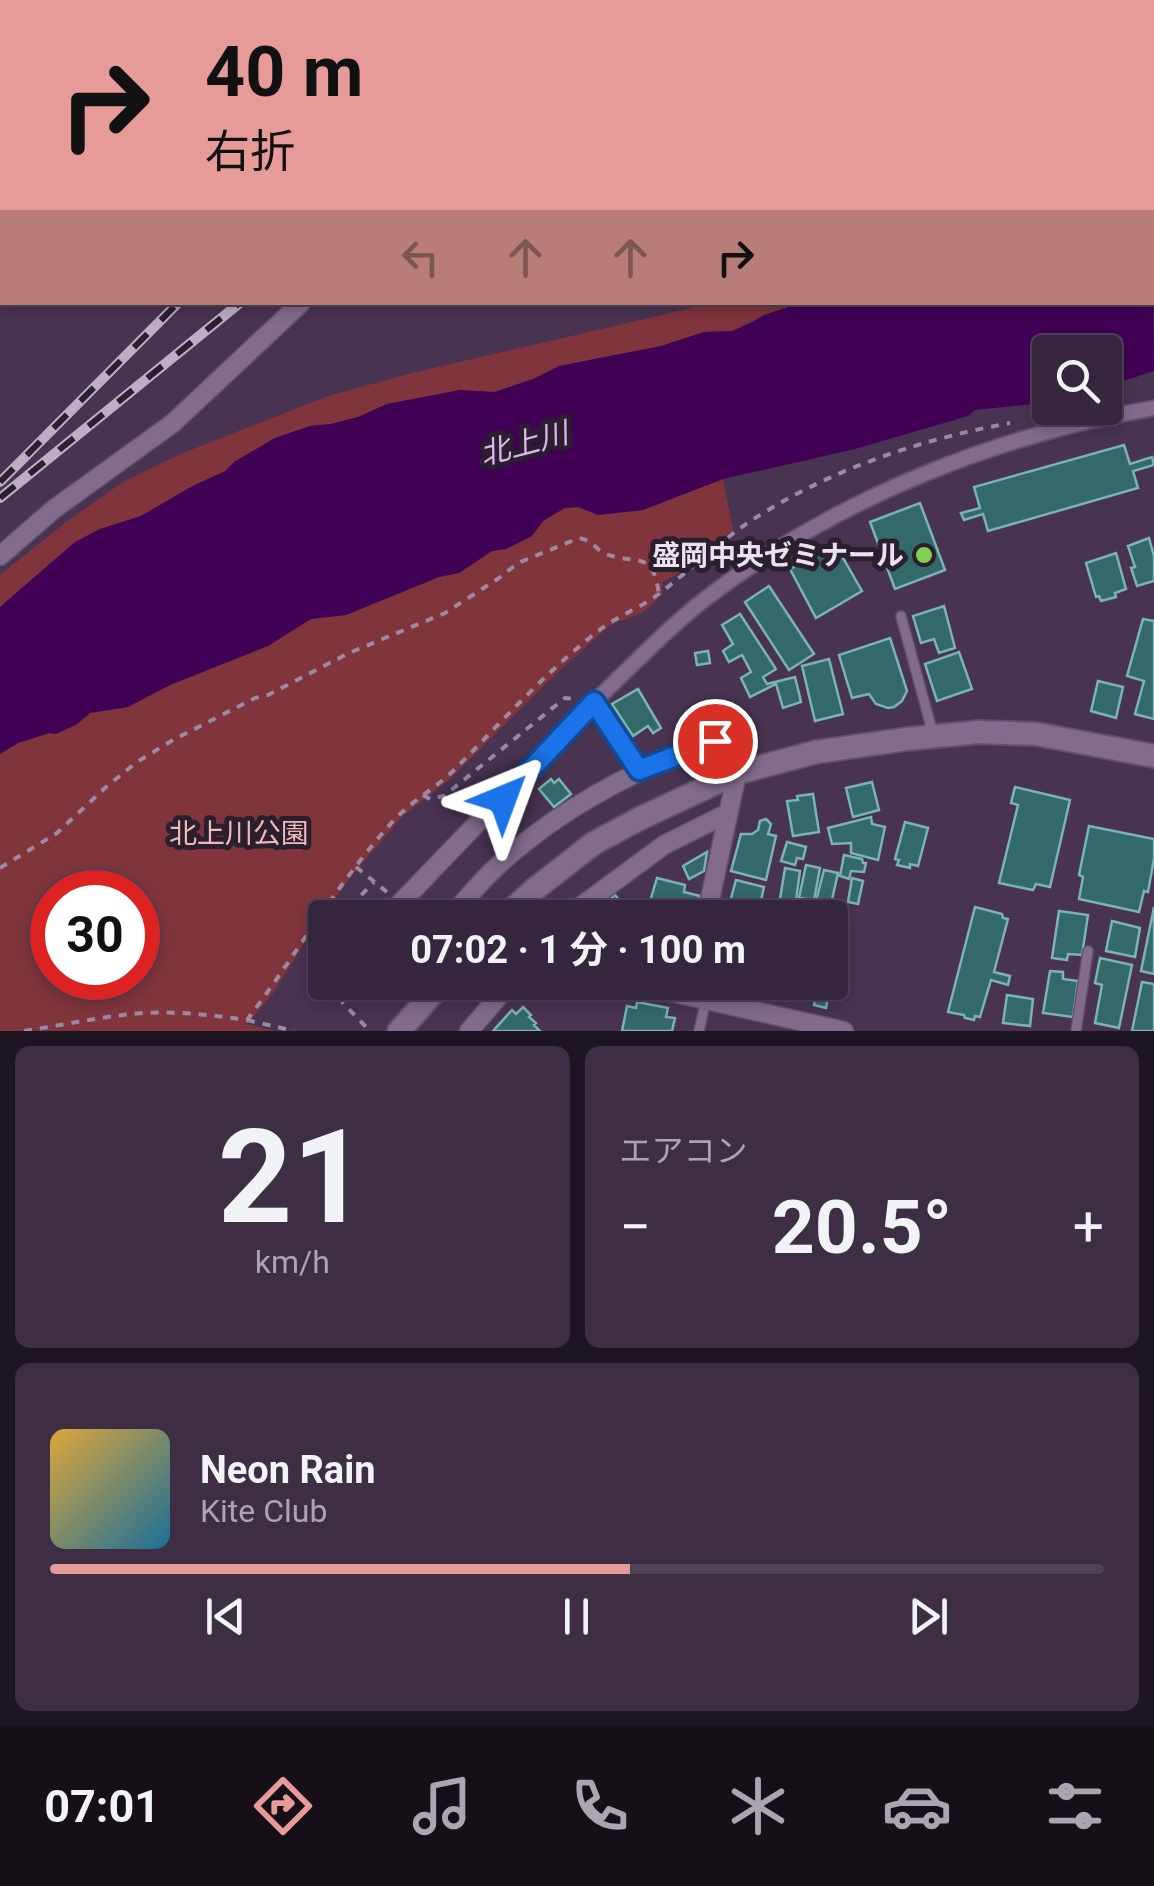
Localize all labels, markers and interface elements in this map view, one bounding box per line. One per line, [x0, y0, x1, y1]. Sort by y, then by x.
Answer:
text: 40 m [205, 31, 363, 113]
icon: right [40, 40, 170, 170]
text: 右折 [205, 125, 295, 178]
icon: left [393, 230, 448, 285]
icon: ahead [498, 230, 553, 285]
icon: ahead [603, 230, 658, 285]
icon: right [708, 230, 763, 285]
map controls [1032, 335, 1122, 425]
button: search [1032, 335, 1122, 425]
water label: 北上川 [476, 414, 575, 472]
place label: 盛岡中央ゼミナール [652, 539, 904, 572]
marker: 盛岡中央ゼミナール [913, 544, 935, 566]
pin [673, 699, 758, 784]
icon: arrive [688, 714, 743, 769]
position arrow [451, 747, 555, 851]
park label: 北上川公園 [169, 817, 309, 850]
speed limit sign: 30 [30, 870, 160, 1000]
text: 07:02 · 1 分 · 100 m [410, 928, 746, 972]
text: 21 [218, 1101, 367, 1254]
text: エアコン [620, 1132, 748, 1170]
text: 20.5° [772, 1183, 952, 1271]
text: − [620, 1195, 651, 1259]
text: + [1073, 1195, 1104, 1259]
text: km/h [255, 1243, 330, 1281]
text: Neon Rain [200, 1448, 376, 1492]
text: Kite Club [200, 1492, 327, 1530]
icon: previous [198, 1589, 253, 1644]
icon: pause [549, 1589, 604, 1644]
icon: next [901, 1589, 956, 1644]
icon: directions [248, 1771, 318, 1841]
icon: music [407, 1771, 477, 1841]
icon: phone [565, 1771, 635, 1841]
icon: climate [723, 1771, 793, 1841]
icon: car [882, 1771, 952, 1841]
icon: filters [1040, 1771, 1110, 1841]
text: 07:01 [44, 1780, 160, 1833]

